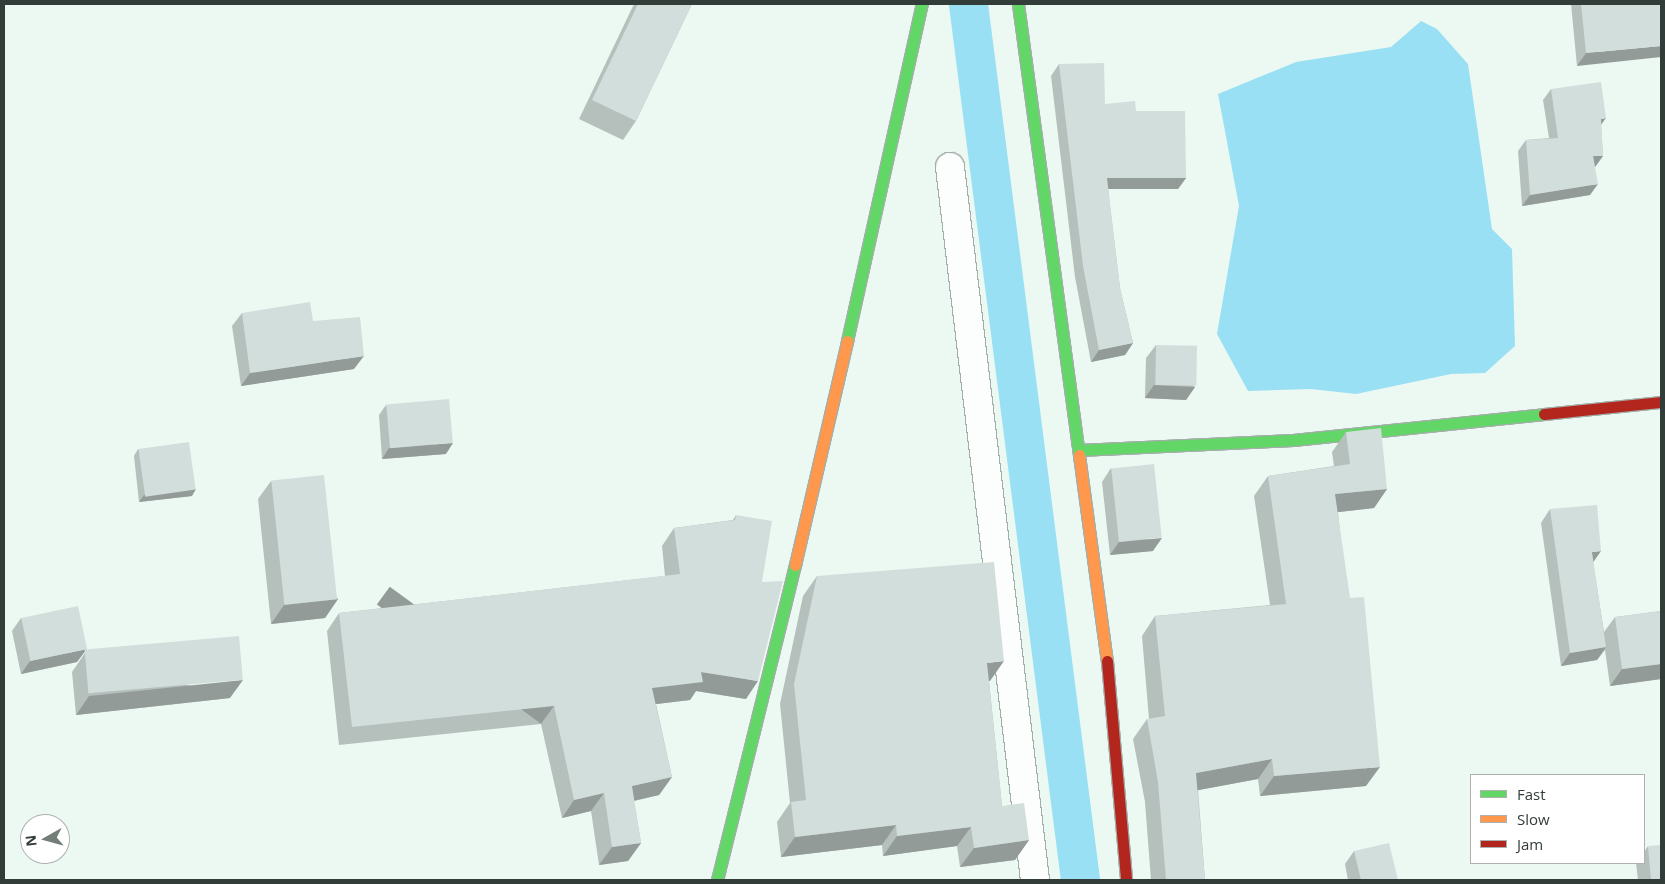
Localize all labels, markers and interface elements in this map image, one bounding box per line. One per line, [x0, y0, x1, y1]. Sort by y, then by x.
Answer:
legend [1470, 774, 1645, 864]
text: Fast [1517, 784, 1546, 804]
text: Slow [1517, 809, 1550, 829]
north arrow [20, 814, 70, 864]
text: N [20, 834, 41, 848]
text: Jam [1517, 834, 1543, 854]

